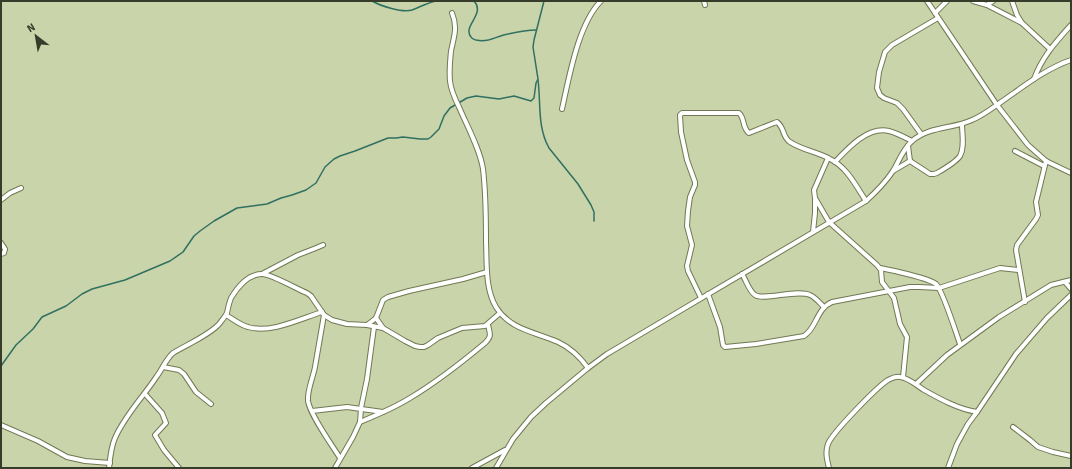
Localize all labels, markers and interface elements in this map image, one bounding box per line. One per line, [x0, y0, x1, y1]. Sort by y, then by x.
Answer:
north arrow [16, 16, 56, 56]
text: N [24, 20, 38, 36]

